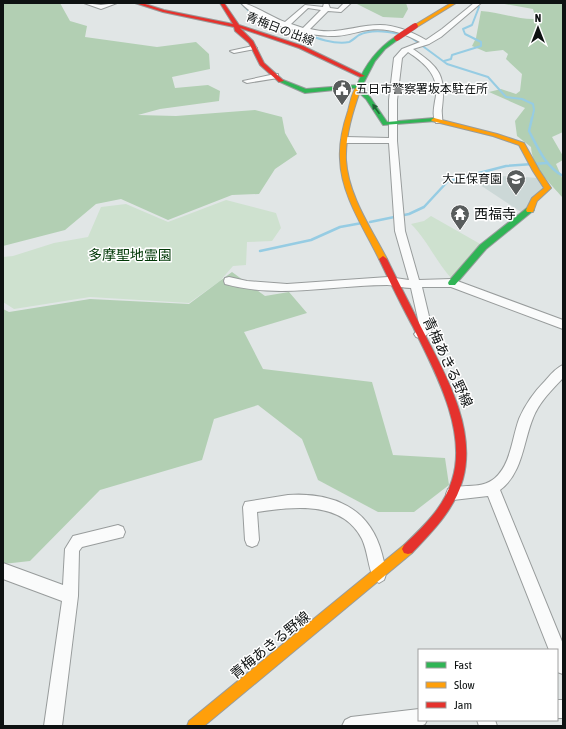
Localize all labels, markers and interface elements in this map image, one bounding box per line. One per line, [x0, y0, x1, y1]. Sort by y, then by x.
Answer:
north arrow [518, 8, 558, 48]
street label: 青梅日の出線 [244, 10, 316, 48]
text: N [535, 12, 541, 24]
public building icon: 五日市警察署坂本駐在所 [331, 78, 353, 106]
place label: 五日市警察署坂本駐在所 [356, 82, 488, 96]
one-way arrow [372, 103, 380, 114]
school or university icon: 大正保育園 [505, 168, 527, 196]
place label: 大正保育園 [442, 172, 502, 186]
temple icon: 西福寺 [449, 203, 471, 231]
place label: 西福寺 [474, 206, 516, 222]
park label: 多摩聖地霊園 [88, 247, 172, 263]
street label: 青梅あきる野線 [420, 314, 476, 410]
street label: 青梅あきる野線 [227, 608, 313, 682]
legend [418, 649, 558, 721]
text: Fast [454, 658, 472, 672]
text: Slow [454, 678, 475, 692]
text: Jam [454, 698, 472, 712]

